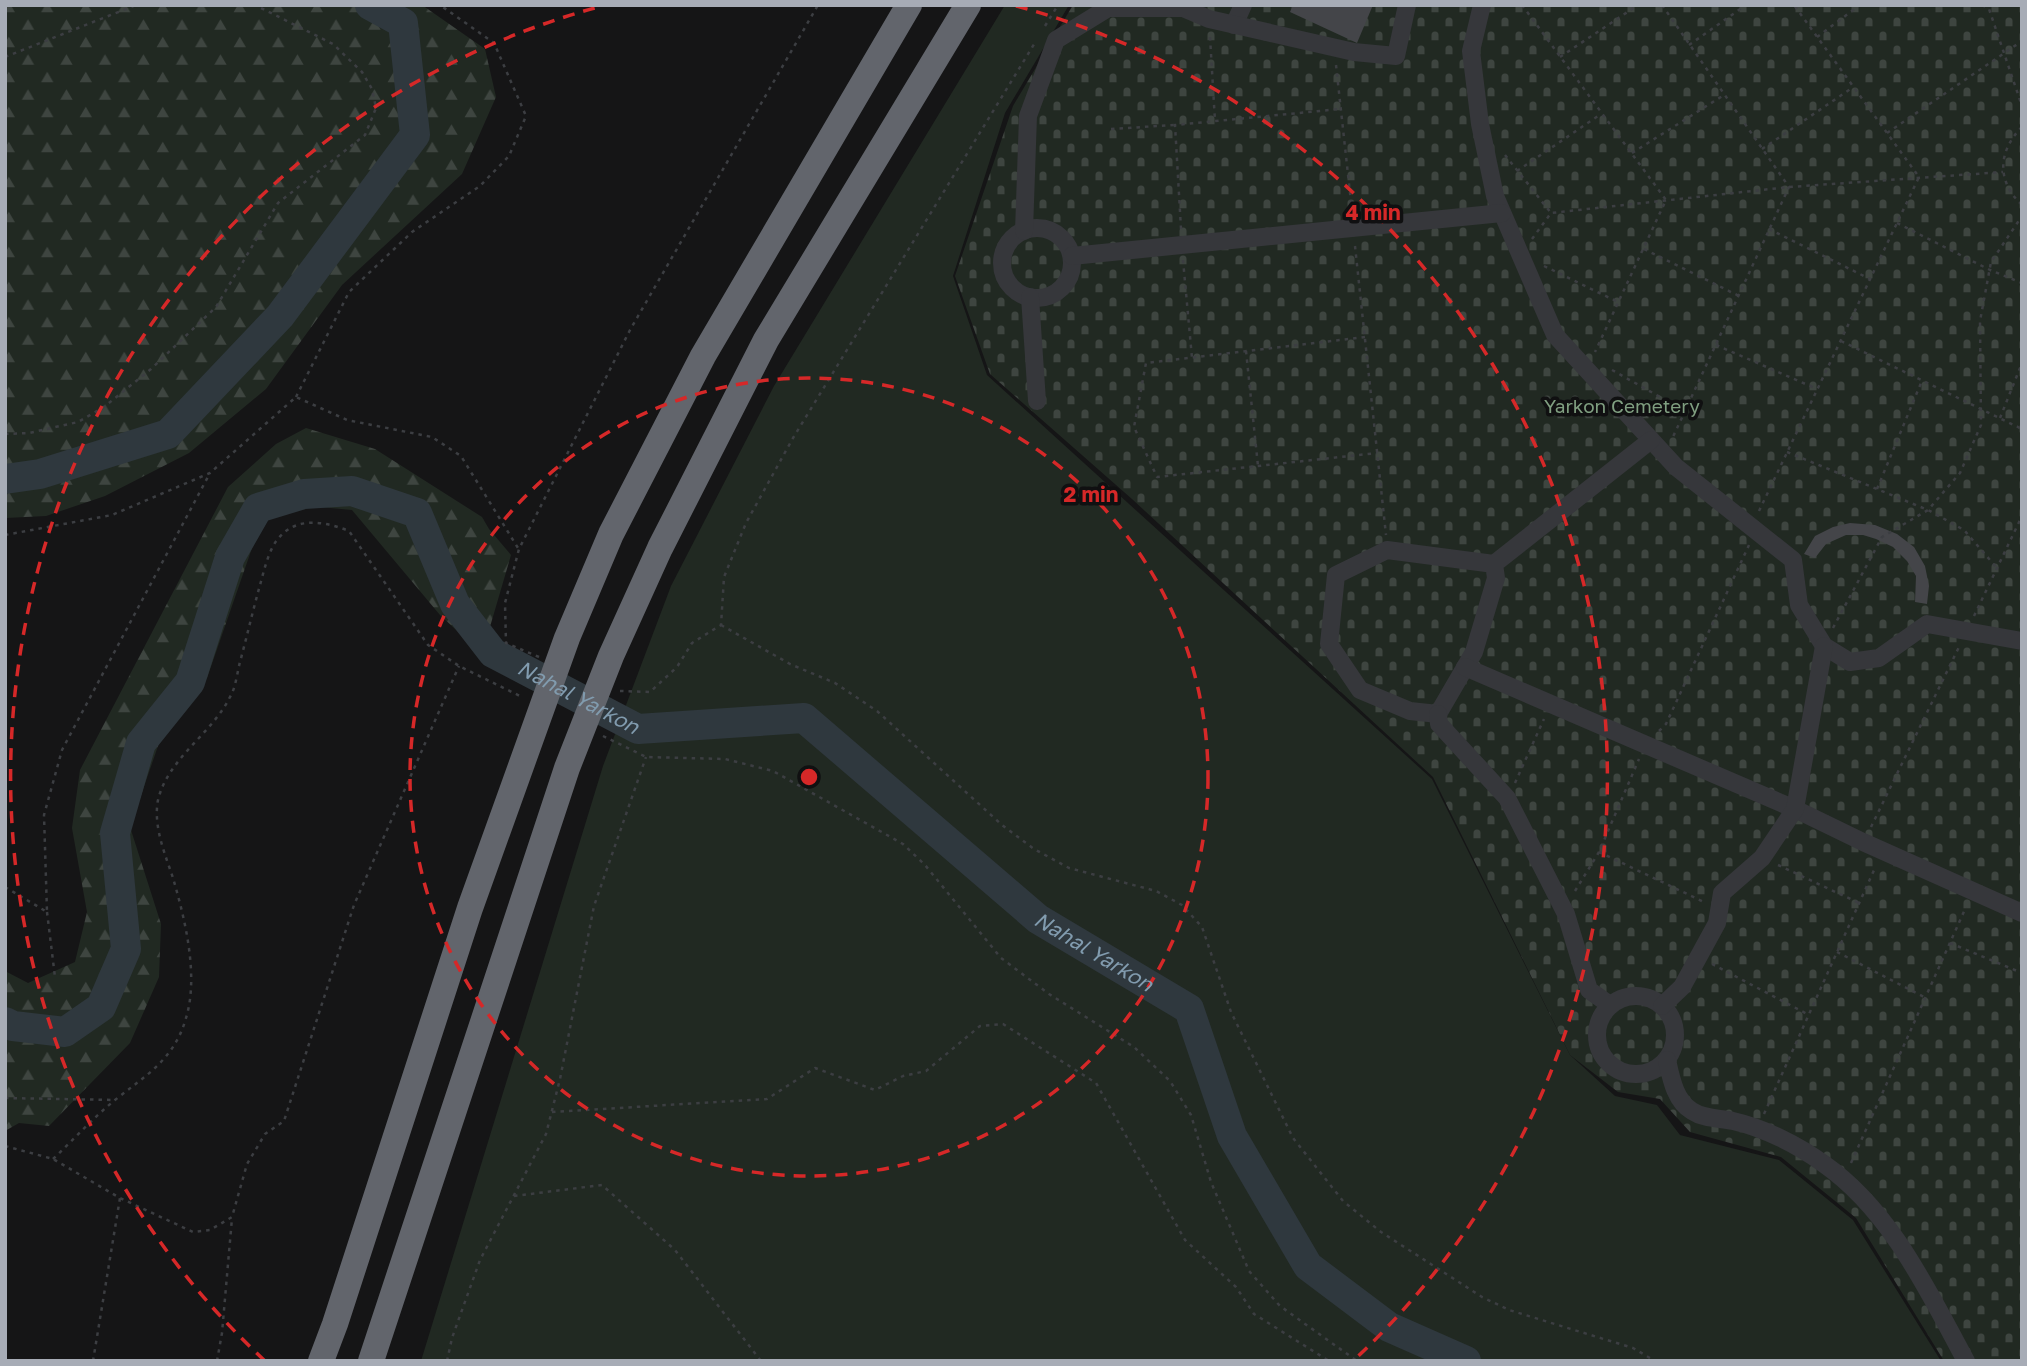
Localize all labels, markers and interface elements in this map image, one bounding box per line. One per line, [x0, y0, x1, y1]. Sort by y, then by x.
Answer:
text: 4 min [1345, 199, 1401, 225]
park label: Yarkon Cemetery [1544, 394, 1700, 417]
text: 2 min [1064, 481, 1118, 507]
water label: Nahal Yarkon [514, 654, 645, 740]
centre of rings [797, 765, 821, 789]
water label: Nahal Yarkon [1030, 906, 1159, 997]

